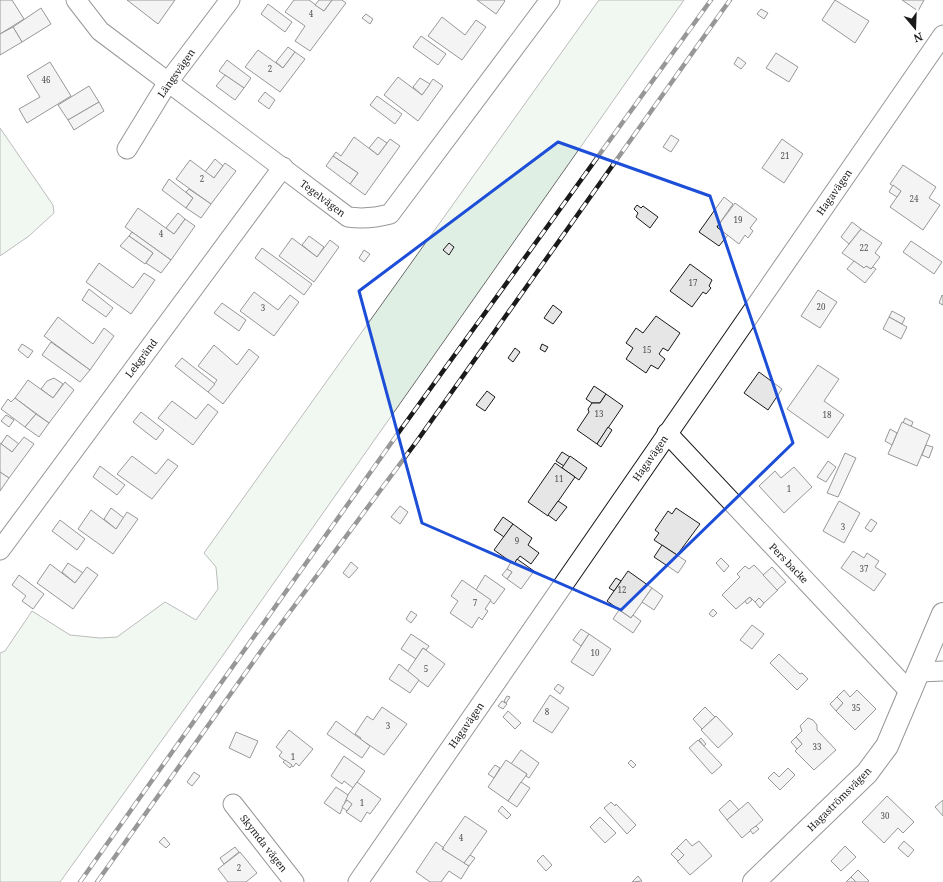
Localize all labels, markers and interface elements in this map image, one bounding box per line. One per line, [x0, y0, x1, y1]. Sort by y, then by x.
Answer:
house number: 4 [309, 8, 314, 19]
north arrow [895, 8, 935, 48]
text: N [912, 29, 925, 47]
street label: Längsvägen [154, 45, 198, 100]
house number: 2 [268, 63, 272, 74]
house number: 46 [42, 74, 51, 85]
house number: 21 [781, 150, 789, 161]
street label: Hagavägen [813, 166, 855, 218]
house number: 2 [200, 173, 204, 184]
street label: Tegelvägen [297, 176, 349, 220]
house number: 24 [910, 193, 919, 204]
house number: 19 [734, 214, 742, 225]
house number: 4 [159, 228, 164, 239]
house number: 22 [860, 242, 868, 253]
house number: 17 [689, 277, 698, 288]
house number: 20 [817, 301, 826, 312]
house number: 3 [261, 302, 266, 313]
street label: Lekgränd [122, 336, 160, 380]
house number: 15 [643, 344, 651, 355]
house number: 13 [595, 408, 604, 419]
house number: 18 [823, 409, 832, 420]
street label: Hagavägen [629, 432, 671, 484]
house number: 11 [555, 473, 563, 484]
house number: 1 [787, 483, 791, 494]
house number: 3 [841, 521, 846, 532]
house number: 9 [515, 535, 519, 546]
street label: Pers backe [766, 540, 812, 586]
house number: 37 [860, 563, 869, 574]
house number: 12 [618, 584, 626, 595]
house number: 7 [473, 597, 478, 608]
house number: 10 [591, 647, 600, 658]
house number: 5 [424, 663, 428, 674]
street label: Hagavägen [445, 699, 487, 751]
house number: 35 [852, 702, 860, 713]
house number: 8 [545, 706, 550, 717]
house number: 3 [386, 720, 391, 731]
house number: 33 [813, 741, 822, 752]
house number: 1 [291, 751, 295, 762]
street label: Hagaströmsvägen [804, 763, 875, 834]
house number: 1 [360, 797, 364, 808]
house number: 30 [881, 810, 890, 821]
street label: Skymda vägen [237, 811, 291, 875]
house number: 4 [459, 832, 464, 843]
house number: 2 [237, 862, 241, 873]

